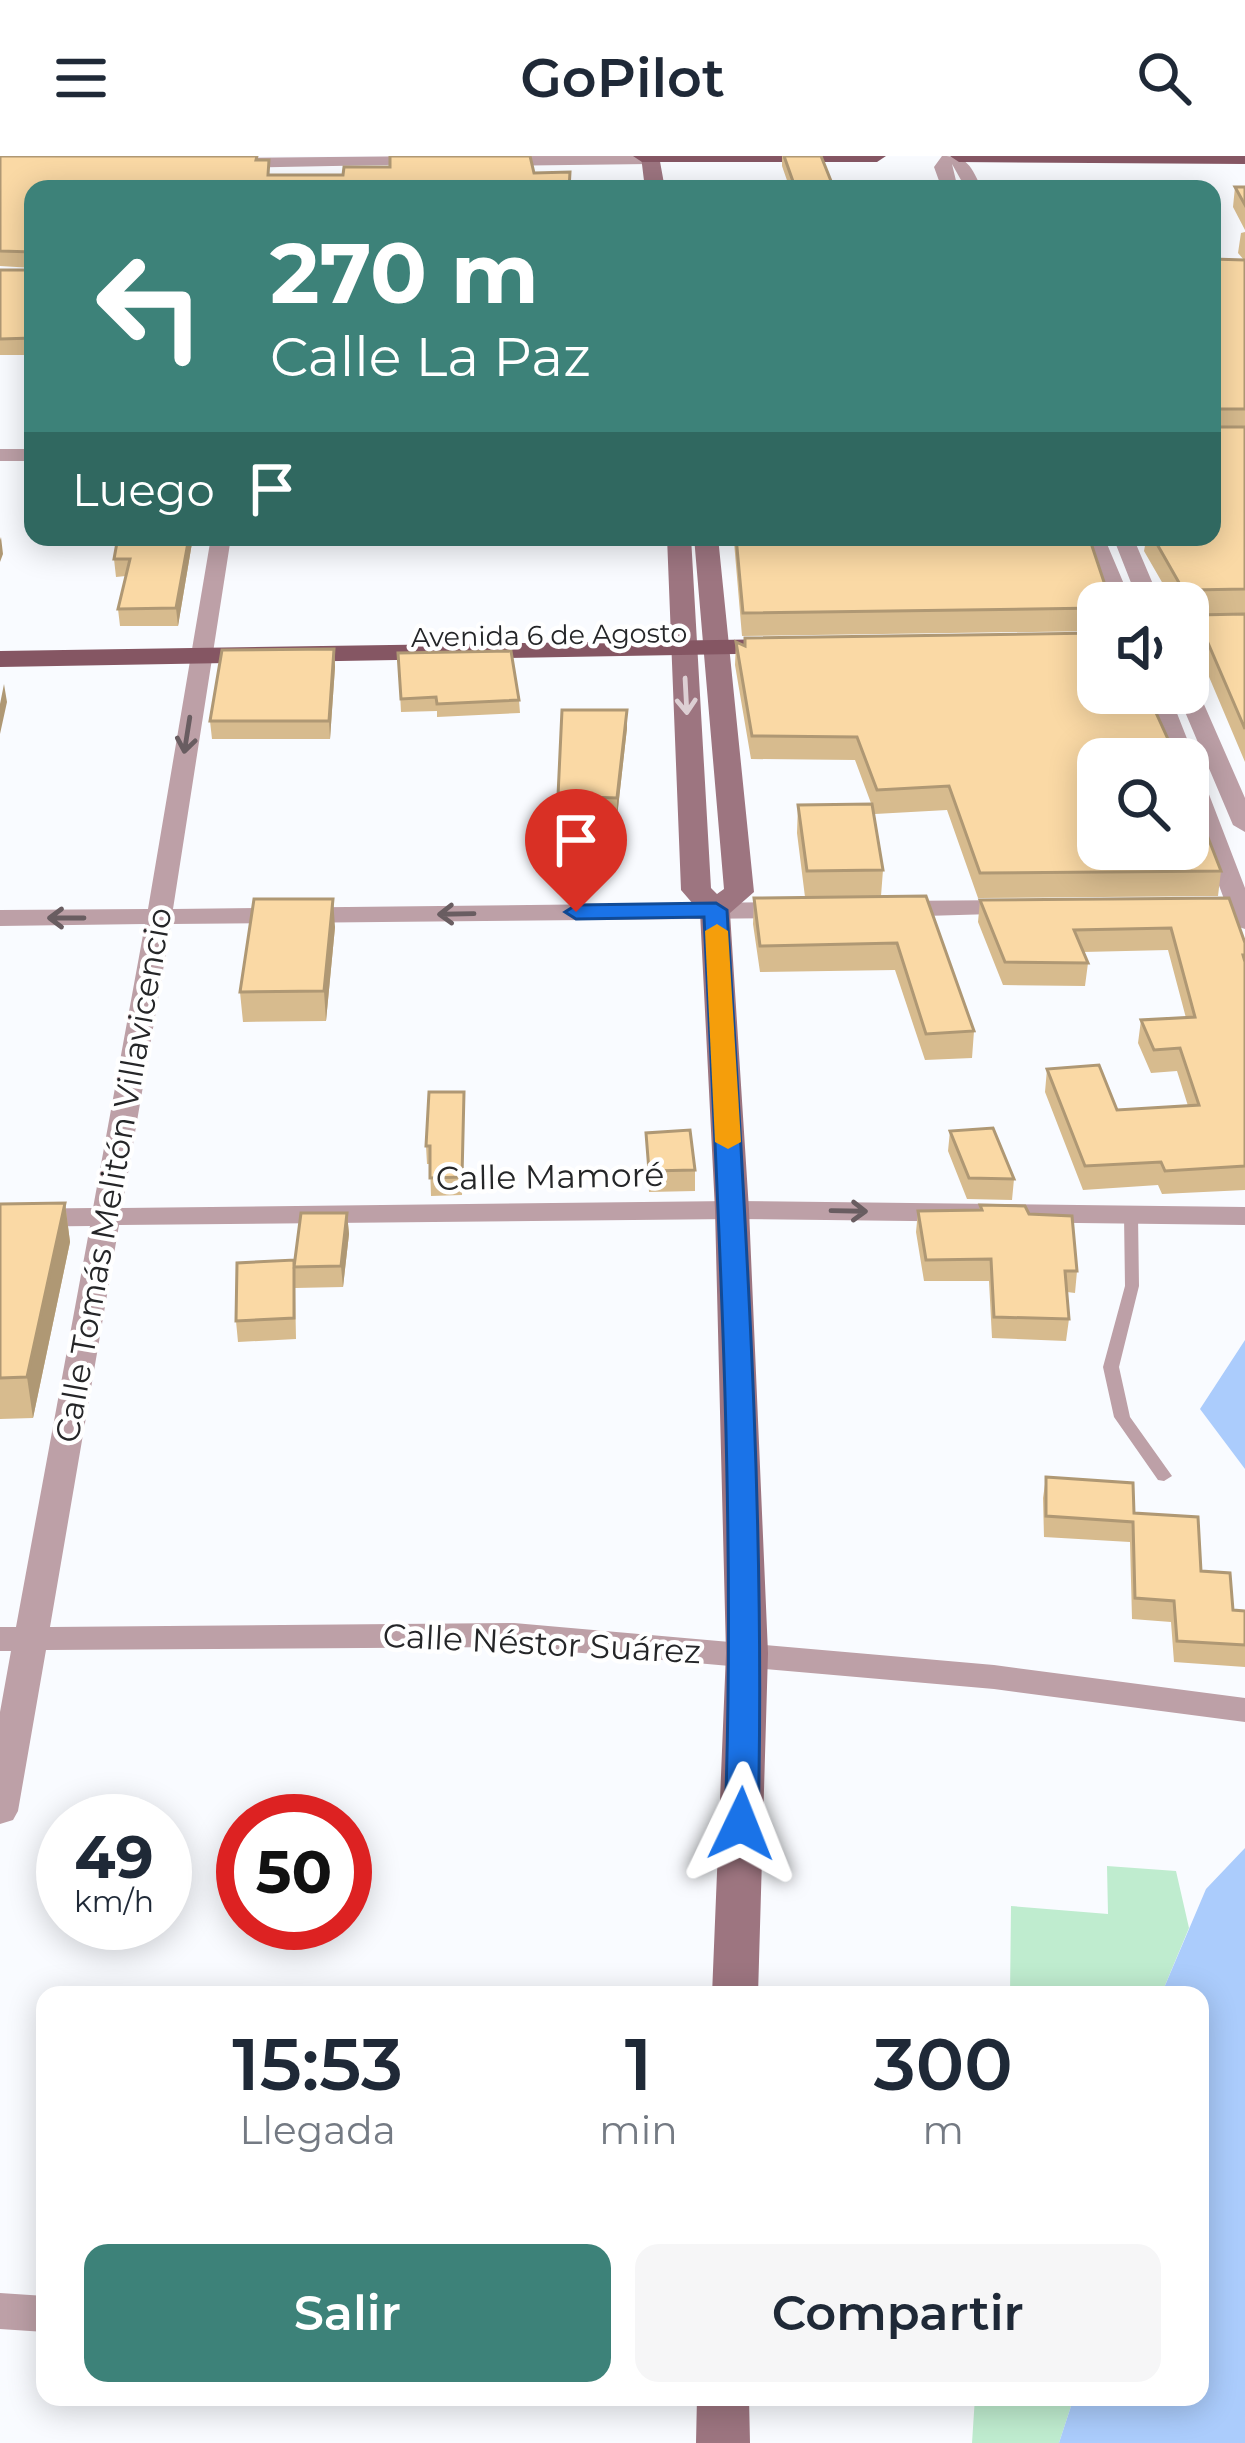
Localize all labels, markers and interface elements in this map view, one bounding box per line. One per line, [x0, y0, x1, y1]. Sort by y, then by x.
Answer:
icon: menu [48, 45, 114, 111]
text: GoPilot [520, 45, 725, 111]
icon: search [1131, 45, 1197, 111]
text: 270 m [270, 222, 539, 324]
icon: left [72, 228, 228, 384]
text: Calle La Paz [270, 324, 591, 390]
icon: arrive [239, 456, 305, 522]
text: Luego [72, 462, 215, 517]
map controls [1077, 582, 1209, 870]
button: sound [1077, 582, 1209, 714]
street label: Avenida 6 de Agosto [411, 616, 687, 654]
one-way arrow [675, 676, 698, 715]
one-way arrow [175, 715, 198, 754]
button: search [1077, 738, 1209, 870]
pin [525, 789, 627, 912]
icon: arrive [543, 807, 609, 873]
one-way arrow [437, 902, 476, 925]
street label: Calle Tomás Melitón Villavicencio [46, 904, 180, 1446]
one-way arrow [47, 907, 86, 929]
street label: Calle Mamoré [435, 1154, 665, 1198]
one-way arrow [829, 1200, 868, 1223]
street label: Calle Néstor Suárez [382, 1615, 702, 1671]
position arrow [678, 1761, 804, 1887]
speed limit sign: 50 [216, 1794, 372, 1950]
text: 49 [74, 1820, 154, 1893]
text: km/h [74, 1883, 154, 1920]
text: 15:53 [232, 2020, 403, 2108]
text: 1 [625, 2020, 652, 2108]
text: 300 [874, 2020, 1013, 2108]
text: Llegada [240, 2106, 396, 2154]
text: min [599, 2106, 678, 2154]
text: m [923, 2106, 964, 2154]
button: Salir [84, 2244, 611, 2382]
button: Compartir [635, 2244, 1161, 2382]

